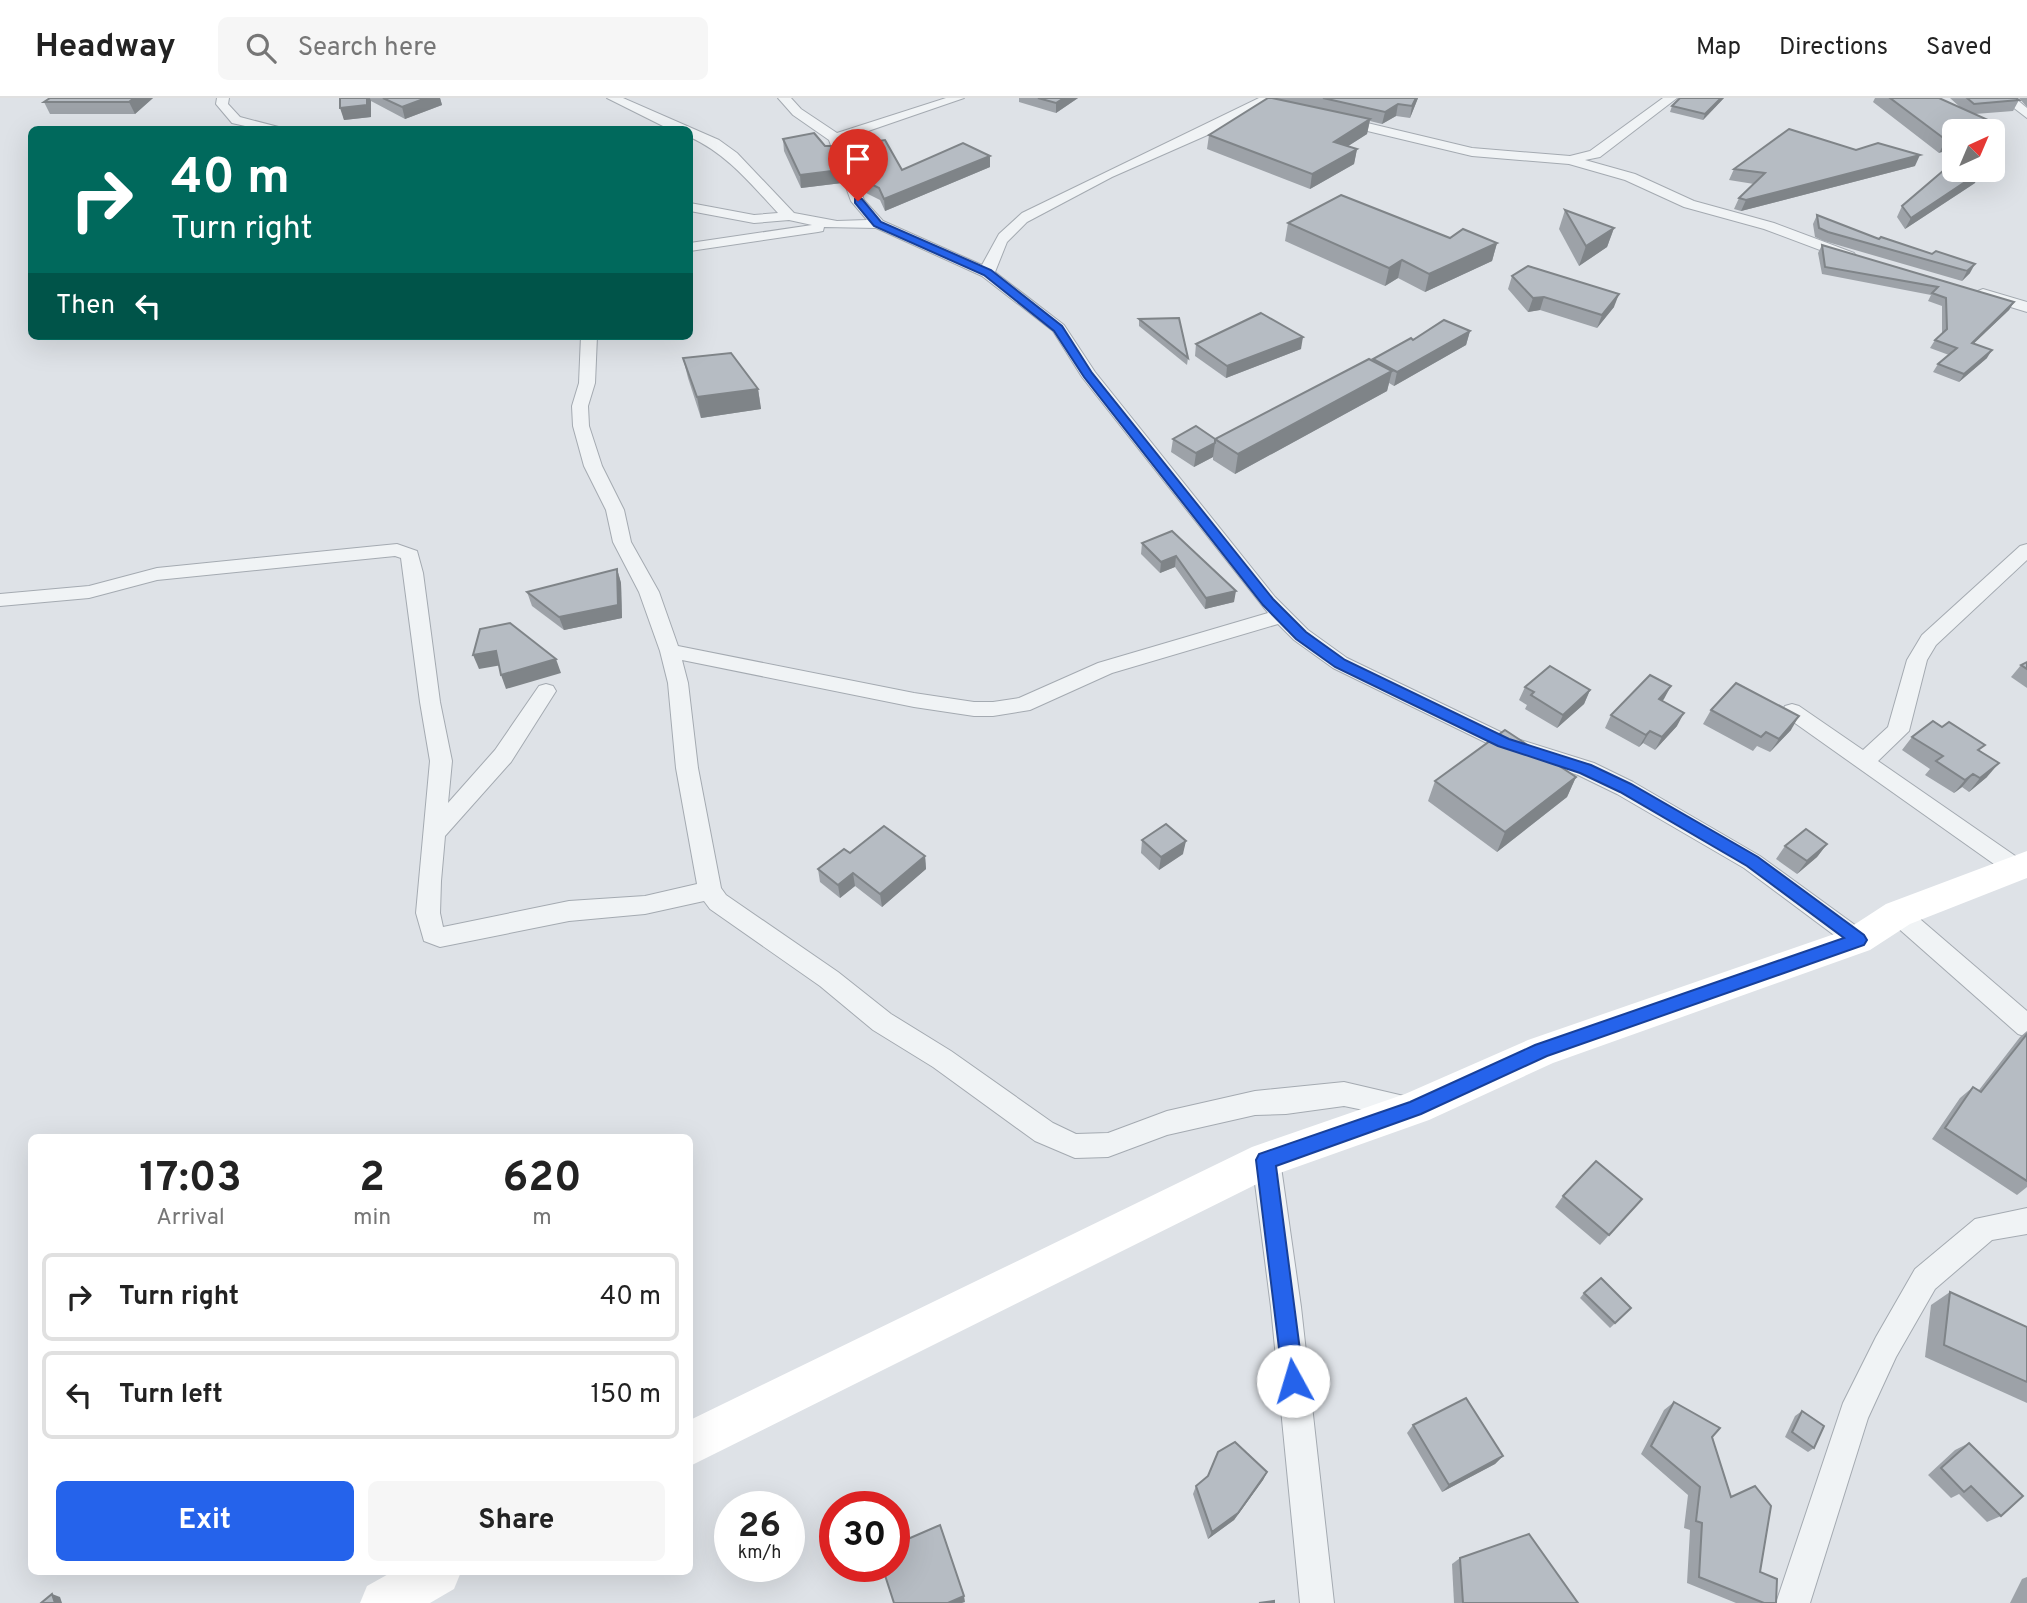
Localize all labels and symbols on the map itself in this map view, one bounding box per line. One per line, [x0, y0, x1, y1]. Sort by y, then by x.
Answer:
north arrow [1942, 119, 2006, 182]
pin [828, 129, 888, 201]
position arrow [1256, 1344, 1330, 1418]
speed limit sign: 30 [819, 1491, 910, 1582]

